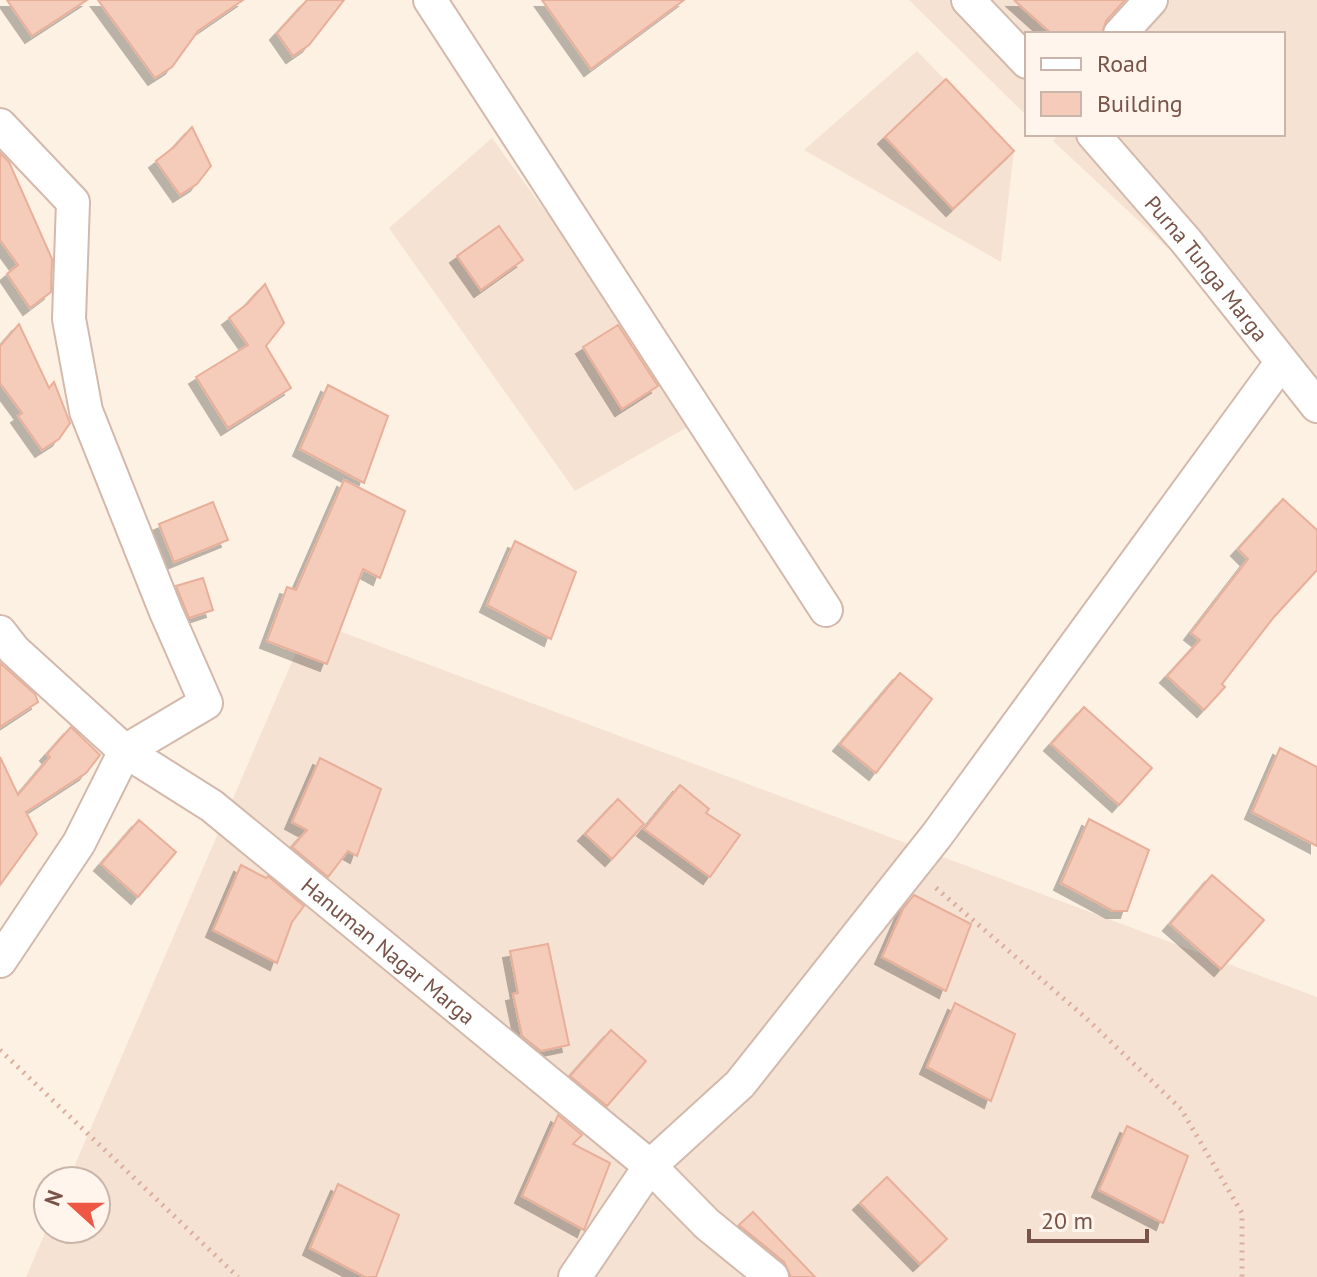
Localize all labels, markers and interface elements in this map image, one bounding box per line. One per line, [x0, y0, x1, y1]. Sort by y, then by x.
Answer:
legend [1025, 32, 1285, 136]
text: Road [1097, 48, 1148, 79]
text: Building [1097, 88, 1183, 119]
street label: Purna Tunga Marga [1139, 190, 1274, 347]
street label: Hanuman Nagar Marga [296, 871, 481, 1031]
north arrow [32, 1165, 112, 1245]
text: N [38, 1186, 69, 1210]
scale bar [1029, 1193, 1147, 1243]
text: 20 m [1041, 1205, 1093, 1236]

